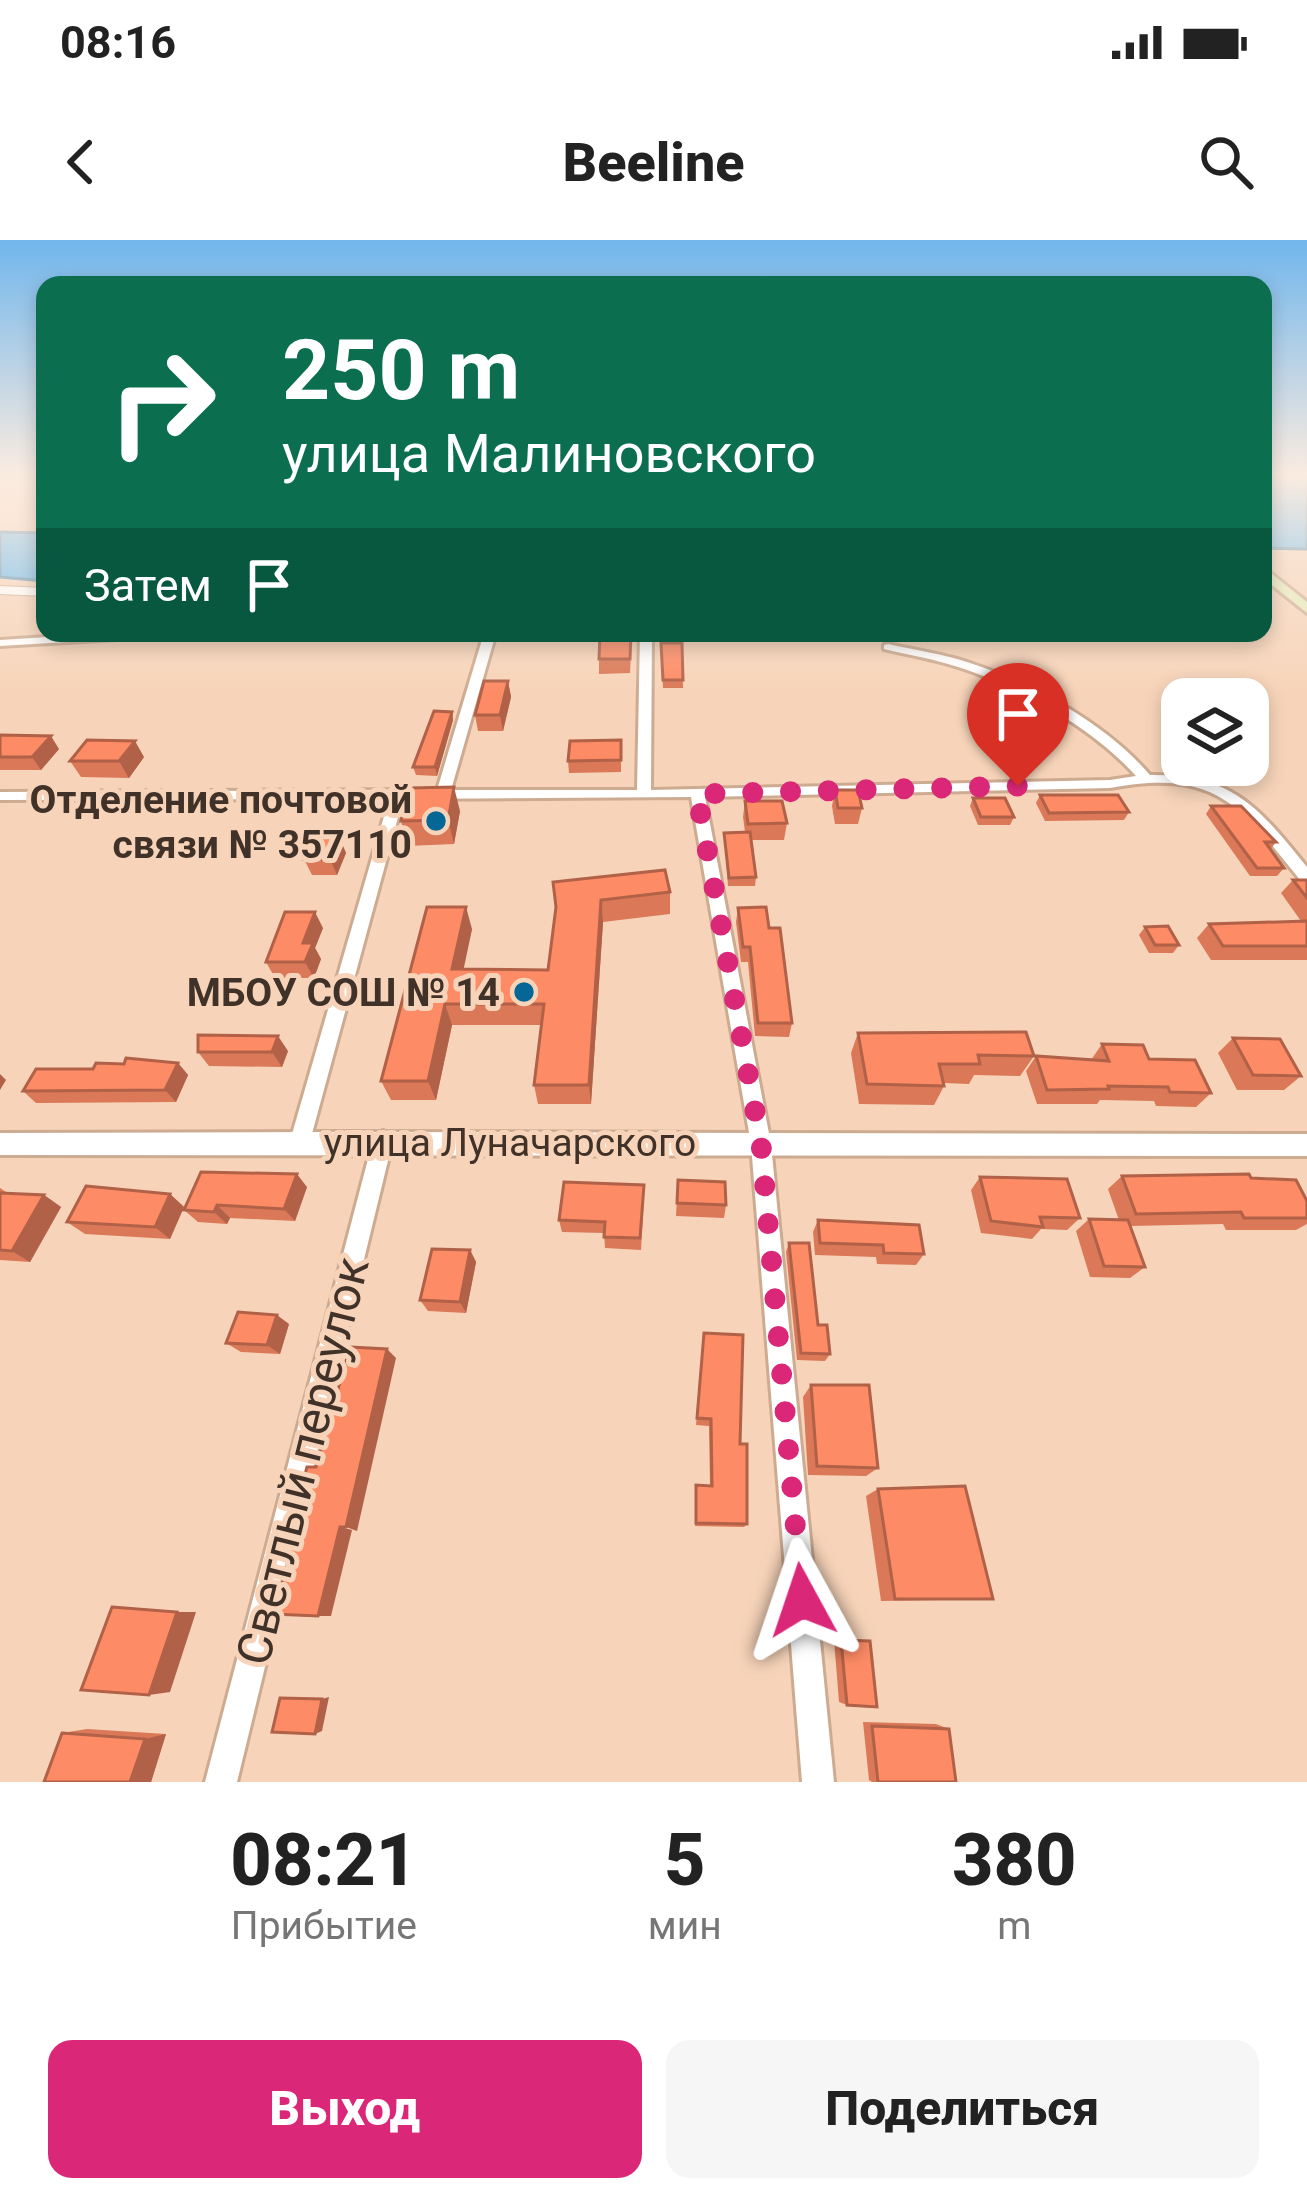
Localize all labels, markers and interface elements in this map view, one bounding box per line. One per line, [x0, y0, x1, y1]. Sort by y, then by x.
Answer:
text: 08:16 [60, 16, 176, 69]
icon: back [48, 129, 114, 195]
icon: search [1193, 129, 1259, 195]
text: Beeline [562, 131, 745, 194]
text: 250 m [282, 321, 520, 420]
icon: right [84, 324, 240, 480]
text: улица Малиновского [282, 422, 816, 485]
icon: arrive [236, 552, 302, 618]
text: Затем [84, 559, 212, 612]
pin [967, 663, 1069, 786]
map controls [1161, 678, 1269, 786]
button: layers [1161, 678, 1269, 786]
icon: arrive [985, 681, 1051, 747]
place label: Отделение почтовой связи № 357110 [30, 777, 412, 868]
marker: Отделение почтовой связи № 357110 [423, 808, 449, 834]
place label: МБОУ СОШ № 14 [187, 970, 500, 1016]
marker: МБОУ СОШ № 14 [511, 979, 537, 1005]
street label: улица Луначарского [324, 1120, 696, 1166]
street label: Светлый переулок [224, 1251, 381, 1671]
position arrow [739, 1537, 865, 1663]
text: 08:21 [230, 1818, 417, 1903]
text: 5 [664, 1818, 705, 1903]
text: 380 [952, 1818, 1077, 1903]
text: Прибытие [231, 1903, 417, 1949]
text: мин [648, 1903, 722, 1949]
text: m [997, 1903, 1031, 1949]
button: Выход [48, 2040, 642, 2178]
button: Поделиться [666, 2040, 1259, 2178]

